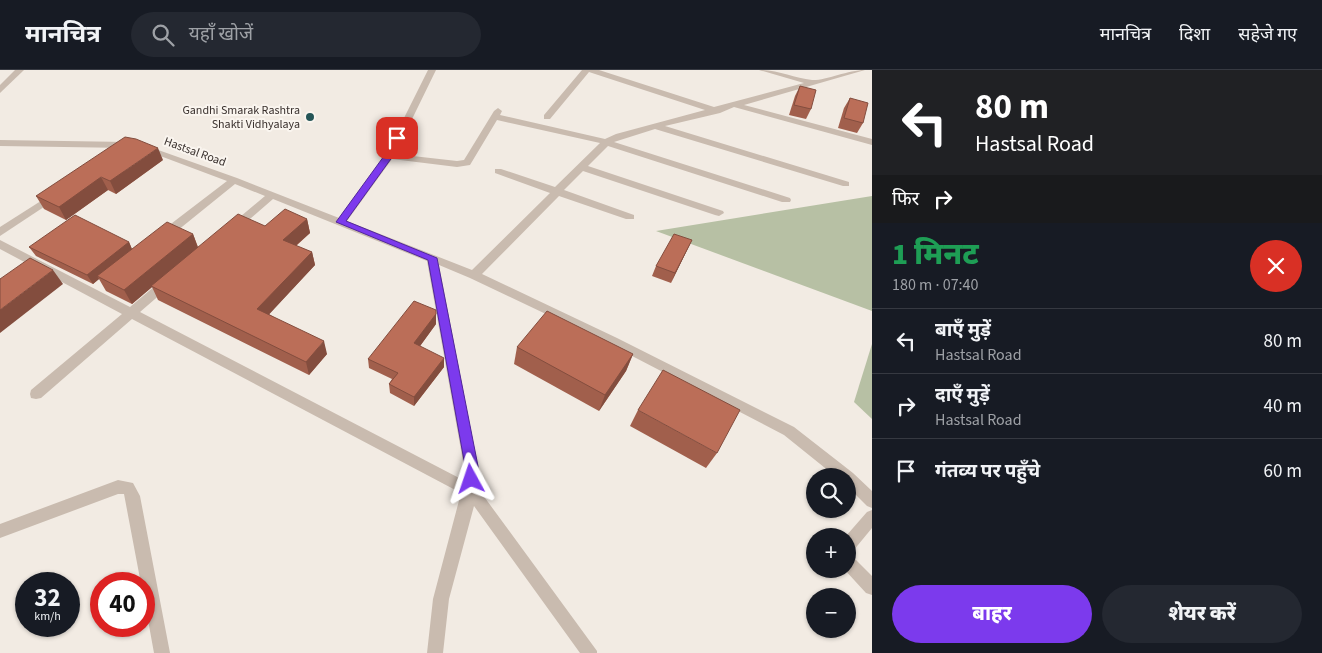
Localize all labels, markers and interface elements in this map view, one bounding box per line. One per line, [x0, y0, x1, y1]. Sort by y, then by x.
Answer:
search box [131, 12, 481, 57]
text: मानचित्र [25, 17, 101, 52]
icon: search [149, 21, 177, 49]
text: यहाँ खोजें [189, 21, 253, 48]
text: मानचित्र [1100, 22, 1151, 47]
text: दिशा [1179, 22, 1210, 47]
text: सहेजे गए [1238, 22, 1297, 47]
text: 80 m [975, 82, 1049, 132]
icon: left [892, 90, 957, 155]
place label: Gandhi Smarak Rashtra Shakti Vidhyalaya [182, 102, 300, 133]
marker: Gandhi Smarak Rashtra Shakti Vidhyalaya [304, 111, 316, 123]
pin [376, 117, 418, 159]
icon: arrive [383, 124, 411, 152]
text: Hastsal Road [975, 128, 1094, 160]
street label: Hastsal Road [162, 133, 228, 171]
icon: right [929, 185, 957, 213]
text: फिर [892, 186, 919, 213]
text: 1 मिनट [892, 233, 979, 276]
button: close [1250, 240, 1302, 292]
text: 180 m · 07:40 [892, 274, 979, 296]
text: बाएँ मुड़ें [935, 317, 991, 344]
icon: left [892, 327, 920, 355]
text: 80 m [1264, 328, 1302, 355]
text: Hastsal Road [935, 344, 1022, 366]
text: दाएँ मुड़ें [935, 382, 990, 409]
icon: right [892, 392, 920, 420]
text: 40 m [1264, 393, 1302, 420]
text: Hastsal Road [935, 409, 1022, 431]
position arrow [444, 452, 496, 504]
icon: arrive [892, 457, 920, 485]
text: गंतव्य पर पहुँचे [935, 458, 1040, 485]
text: 60 m [1264, 458, 1302, 485]
map controls [806, 468, 856, 638]
button: search [806, 468, 856, 518]
button: + [806, 528, 856, 578]
speed limit sign: 40 [90, 572, 155, 637]
text: 32 [34, 580, 61, 616]
button: बाहर [892, 585, 1092, 643]
button: शेयर करें [1102, 585, 1302, 643]
button: − [806, 588, 856, 638]
text: km/h [34, 608, 61, 625]

